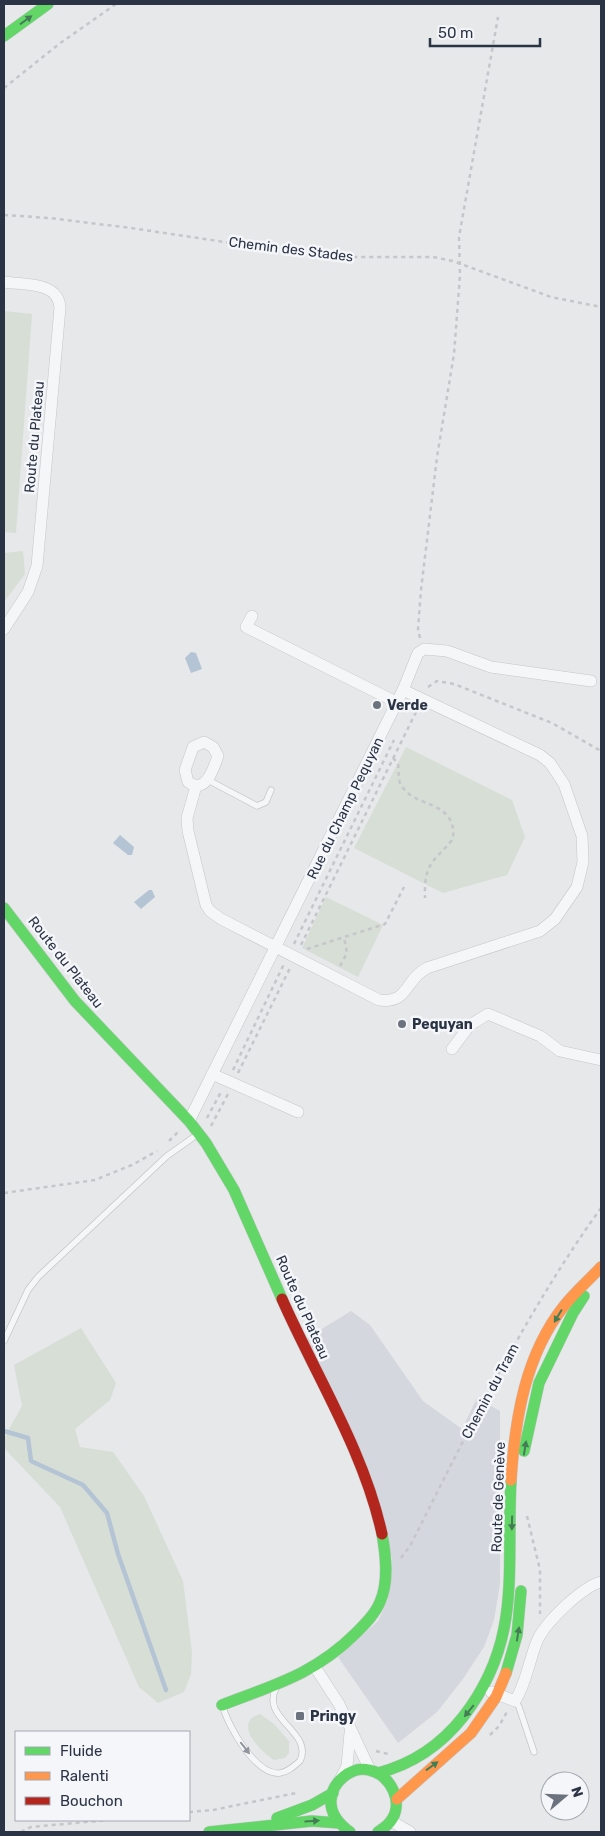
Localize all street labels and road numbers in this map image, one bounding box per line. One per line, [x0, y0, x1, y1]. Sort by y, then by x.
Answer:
street label: Chemin des Stades [228, 233, 354, 266]
street label: Route du Plateau [21, 381, 48, 494]
street label: Rue du Champ Pequyan [304, 734, 387, 882]
street label: Route du Plateau [24, 913, 107, 1012]
street label: Route du Plateau [272, 1253, 333, 1362]
street label: Chemin du Tram [458, 1341, 523, 1442]
street label: Route de Genève [488, 1441, 509, 1553]

